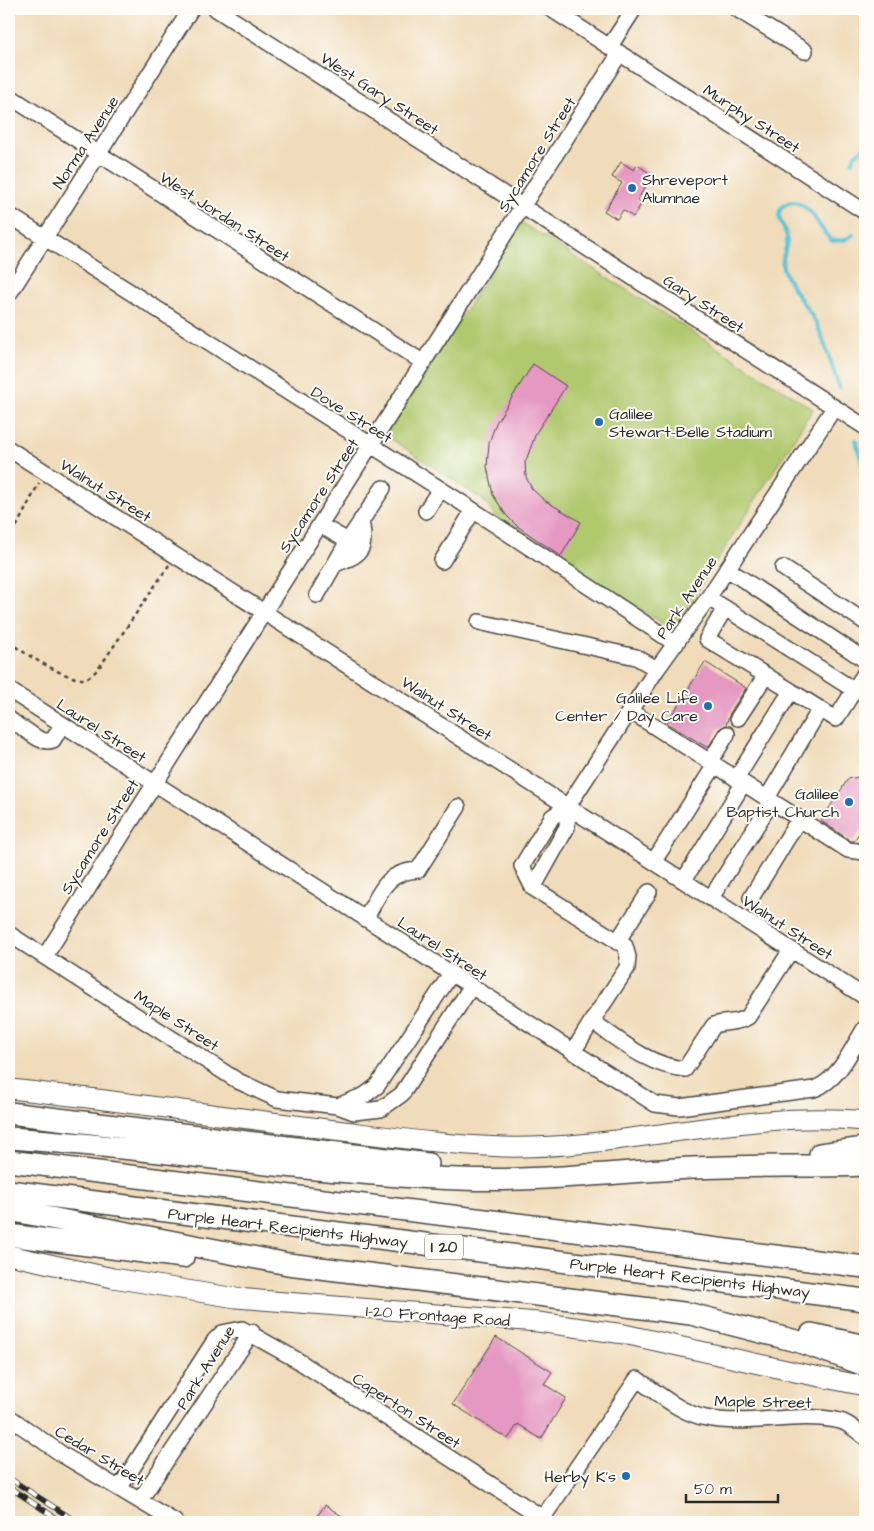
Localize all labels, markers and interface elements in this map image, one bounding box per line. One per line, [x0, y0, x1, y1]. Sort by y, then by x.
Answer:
street label: West Gary Street [315, 47, 443, 142]
street label: Murphy Street [698, 79, 805, 160]
street label: Norma Avenue [48, 91, 124, 193]
street label: Sycamore Street [493, 92, 582, 217]
street label: West Jordan Street [155, 166, 294, 267]
place label: Shreveport Alumnae [642, 169, 728, 209]
marker: Shreveport Alumnae [626, 182, 638, 194]
street label: Gary Street [658, 269, 749, 339]
street label: Dove Street [307, 381, 397, 449]
place label: Galilee Stewart-Belle Stadium [609, 403, 773, 443]
marker: Galilee Stewart-Belle Stadium [593, 416, 605, 428]
street label: Sycamore Street [274, 434, 365, 557]
street label: Walnut Street [56, 454, 156, 528]
street label: Park Avenue [651, 552, 723, 643]
street label: Walnut Street [397, 671, 497, 747]
place label: Galilee Life Center / Day Care [555, 687, 698, 728]
street label: Laurel Street [52, 694, 151, 768]
marker: Galilee Life Center / Day Care [702, 700, 714, 712]
street label: Sycamore Street [56, 774, 145, 899]
place label: Galilee Baptist Church [727, 783, 839, 823]
marker: Galilee Baptist Church [843, 796, 855, 808]
street label: Walnut Street [738, 890, 838, 966]
street label: Laurel Street [393, 912, 492, 986]
street label: Maple Street [130, 985, 224, 1057]
street label: Purple Heart Recipients Highway [167, 1202, 409, 1255]
road number: I 20 [425, 1234, 463, 1260]
street label: Purple Heart Recipients Highway [569, 1252, 811, 1305]
street label: I-20 Frontage Road [365, 1300, 511, 1333]
street label: Park Avenue [171, 1321, 241, 1414]
street label: Caperton Street [348, 1368, 465, 1454]
street label: Maple Street [714, 1390, 812, 1414]
street label: Cedar Street [51, 1420, 149, 1492]
place label: Herby K's [544, 1466, 616, 1489]
marker: Herby K's [620, 1470, 632, 1482]
scale bar [686, 1471, 779, 1503]
text: 50 m [694, 1479, 732, 1500]

